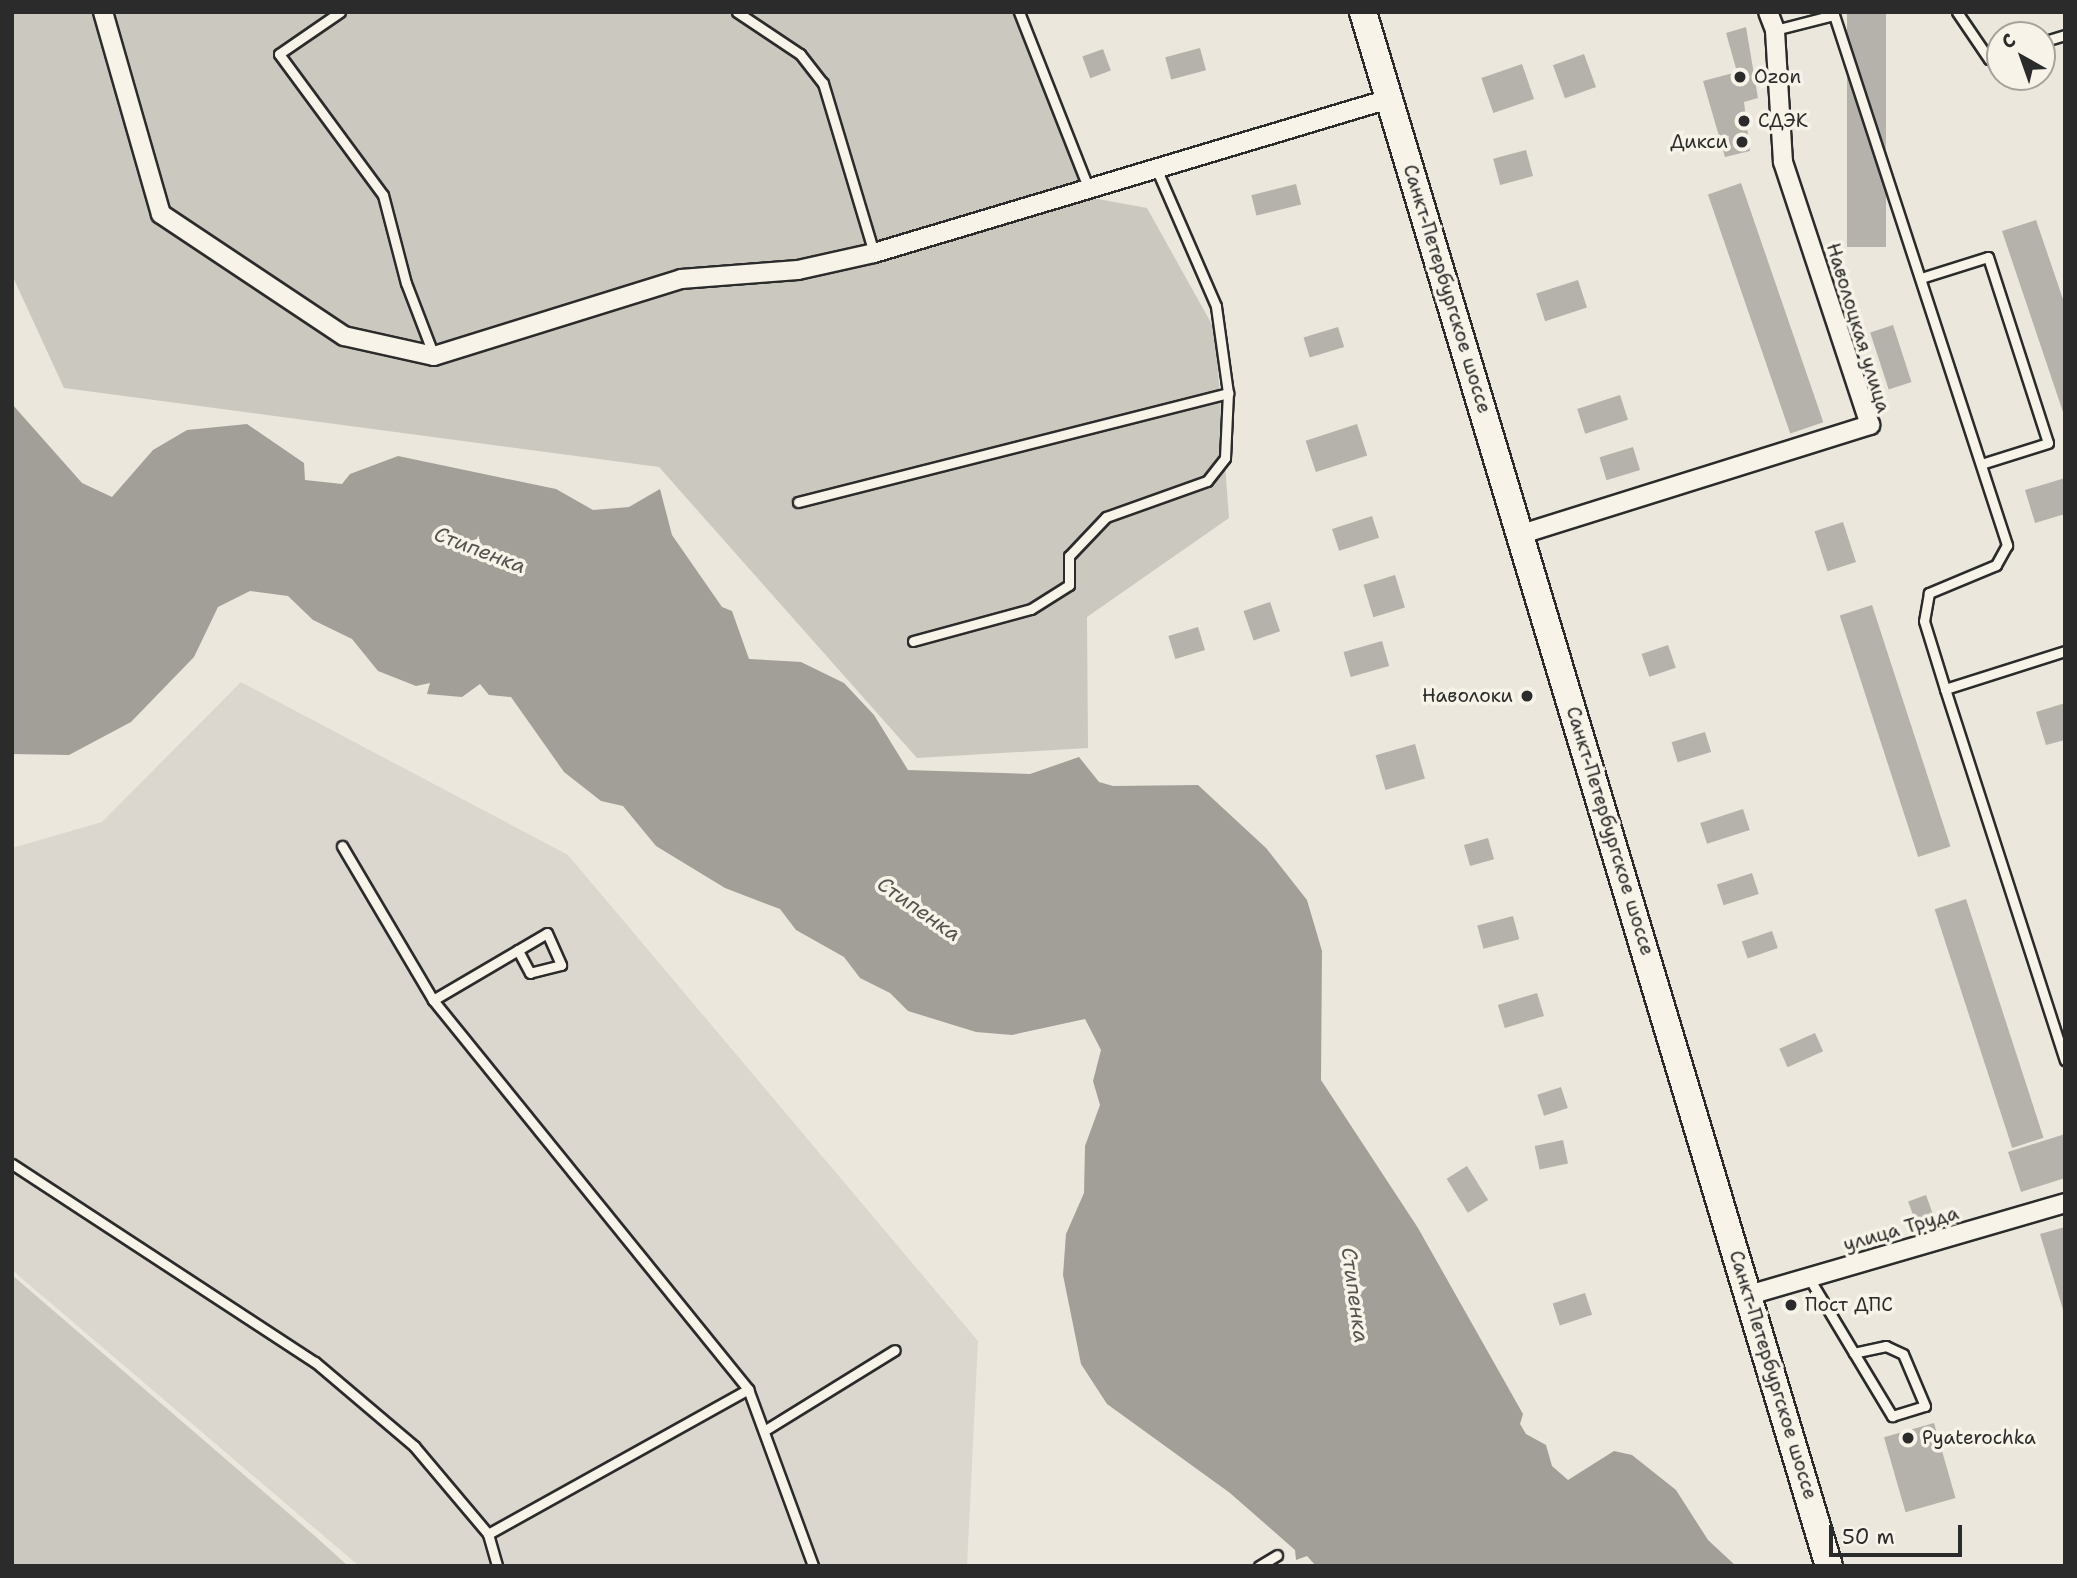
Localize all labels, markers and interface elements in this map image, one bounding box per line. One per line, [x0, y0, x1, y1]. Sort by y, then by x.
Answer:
north arrow [1986, 21, 2056, 91]
text: С [1996, 28, 2021, 54]
place label: Ozon [1754, 66, 1801, 88]
marker: Ozon [1732, 69, 1748, 85]
place label: СДЭК [1758, 110, 1808, 132]
marker: СДЭК [1736, 113, 1752, 129]
place label: Дикси [1670, 131, 1728, 153]
marker: Дикси [1734, 134, 1750, 150]
street label: Санкт-Петербургское шоссе [1398, 162, 1496, 416]
street label: Наволоцкая улица [1821, 240, 1895, 416]
water label: Стипенка [430, 521, 530, 579]
place label: Наволоки [1422, 685, 1513, 707]
marker: Наволоки [1519, 688, 1535, 704]
street label: Санкт-Петербургское шоссе [1561, 704, 1659, 958]
water label: Стипенка [872, 871, 966, 947]
street label: улица Труда [1841, 1202, 1961, 1256]
water label: Стипенка [1336, 1246, 1374, 1344]
street label: Санкт-Петербургское шоссе [1724, 1248, 1822, 1502]
place label: Пост ДПС [1805, 1294, 1893, 1316]
marker: Пост ДПС [1783, 1297, 1799, 1313]
place label: Pyaterochka [1922, 1427, 2036, 1449]
marker: Pyaterochka [1900, 1430, 1916, 1446]
scale bar [1832, 1512, 1965, 1556]
text: 50 m [1842, 1523, 1895, 1551]

